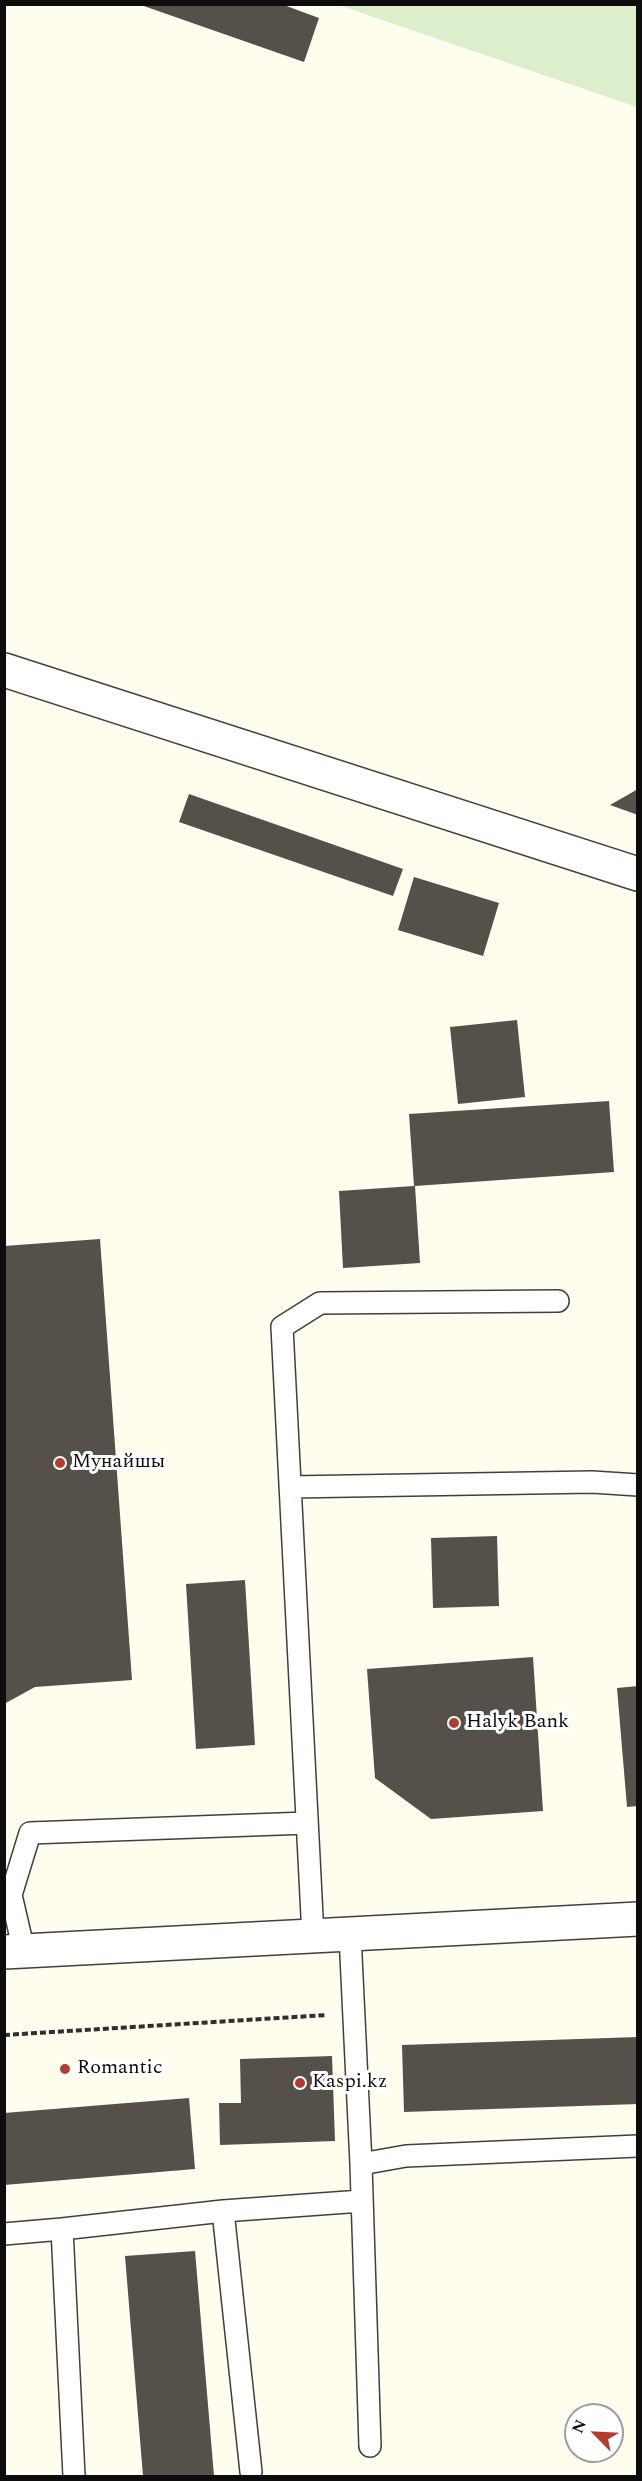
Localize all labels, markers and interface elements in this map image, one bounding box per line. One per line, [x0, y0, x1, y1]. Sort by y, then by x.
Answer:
place label: Мунайшы [72, 1451, 165, 1475]
marker: Мунайшы [53, 1456, 67, 1470]
place label: Halyk Bank [466, 1711, 569, 1735]
marker: Halyk Bank [447, 1716, 461, 1730]
place label: Romantic [77, 2057, 162, 2081]
marker: Romantic [58, 2062, 72, 2076]
place label: Kaspi.kz [312, 2071, 387, 2095]
marker: Kaspi.kz [293, 2076, 307, 2090]
north arrow [564, 2403, 624, 2463]
text: N [566, 2416, 593, 2437]

